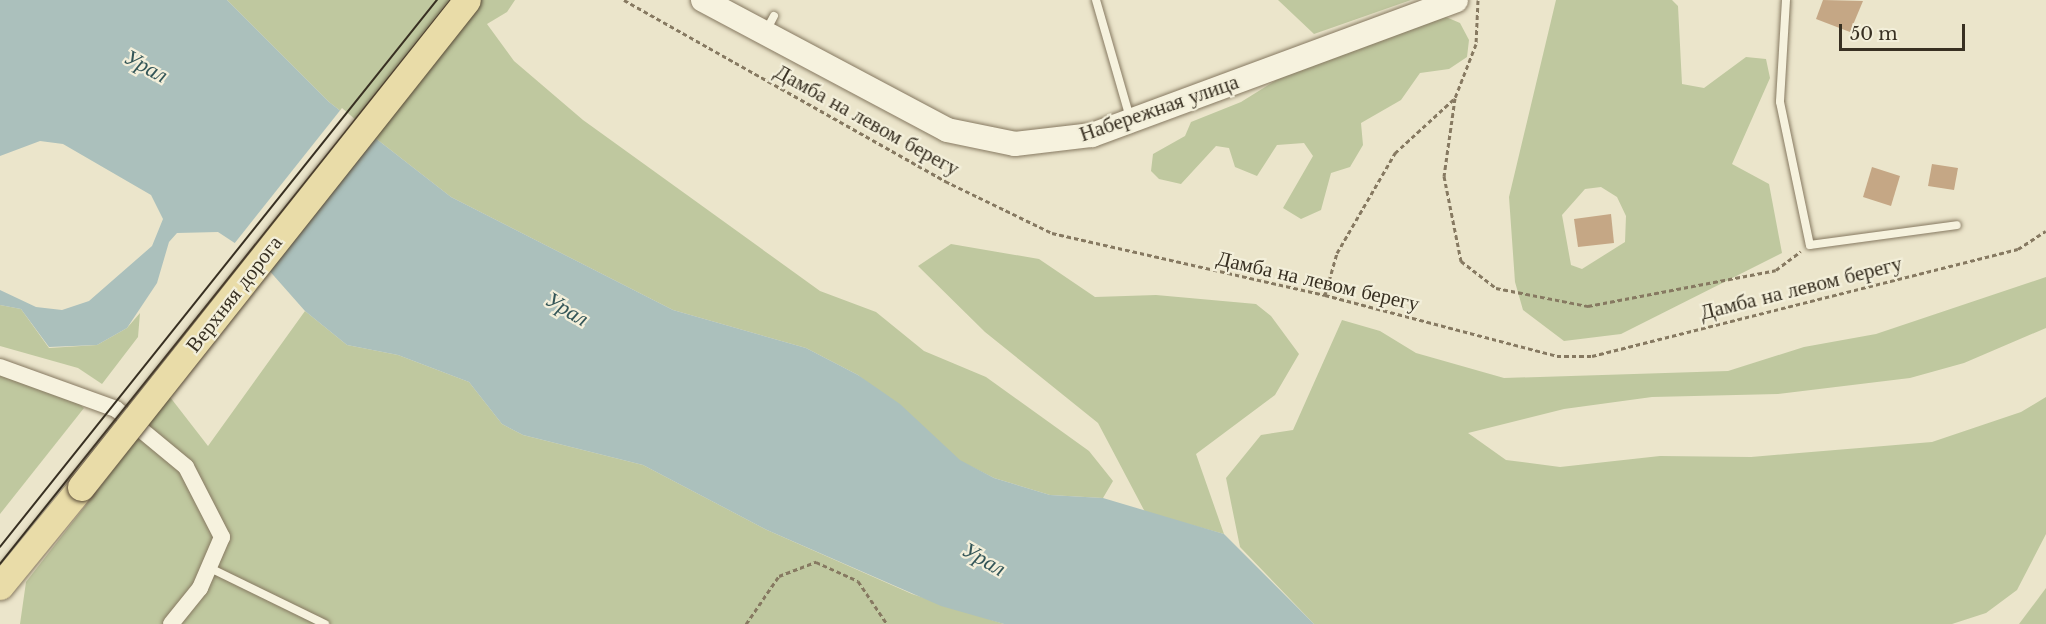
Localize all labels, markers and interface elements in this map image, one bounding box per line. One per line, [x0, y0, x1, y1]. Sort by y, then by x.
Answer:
scale bar [1842, 12, 1968, 50]
text: 50 m [1850, 23, 1898, 45]
water label: Урал [120, 43, 172, 89]
street label: Дамба на левом берегу [770, 59, 964, 181]
street label: Набережная улица [1076, 69, 1242, 147]
street label: Верхняя дорога [181, 231, 287, 357]
street label: Дамба на левом берегу [1214, 245, 1422, 317]
street label: Дамба на левом берегу [1697, 251, 1905, 325]
water label: Урал [541, 286, 593, 332]
water label: Урал [958, 536, 1010, 582]

